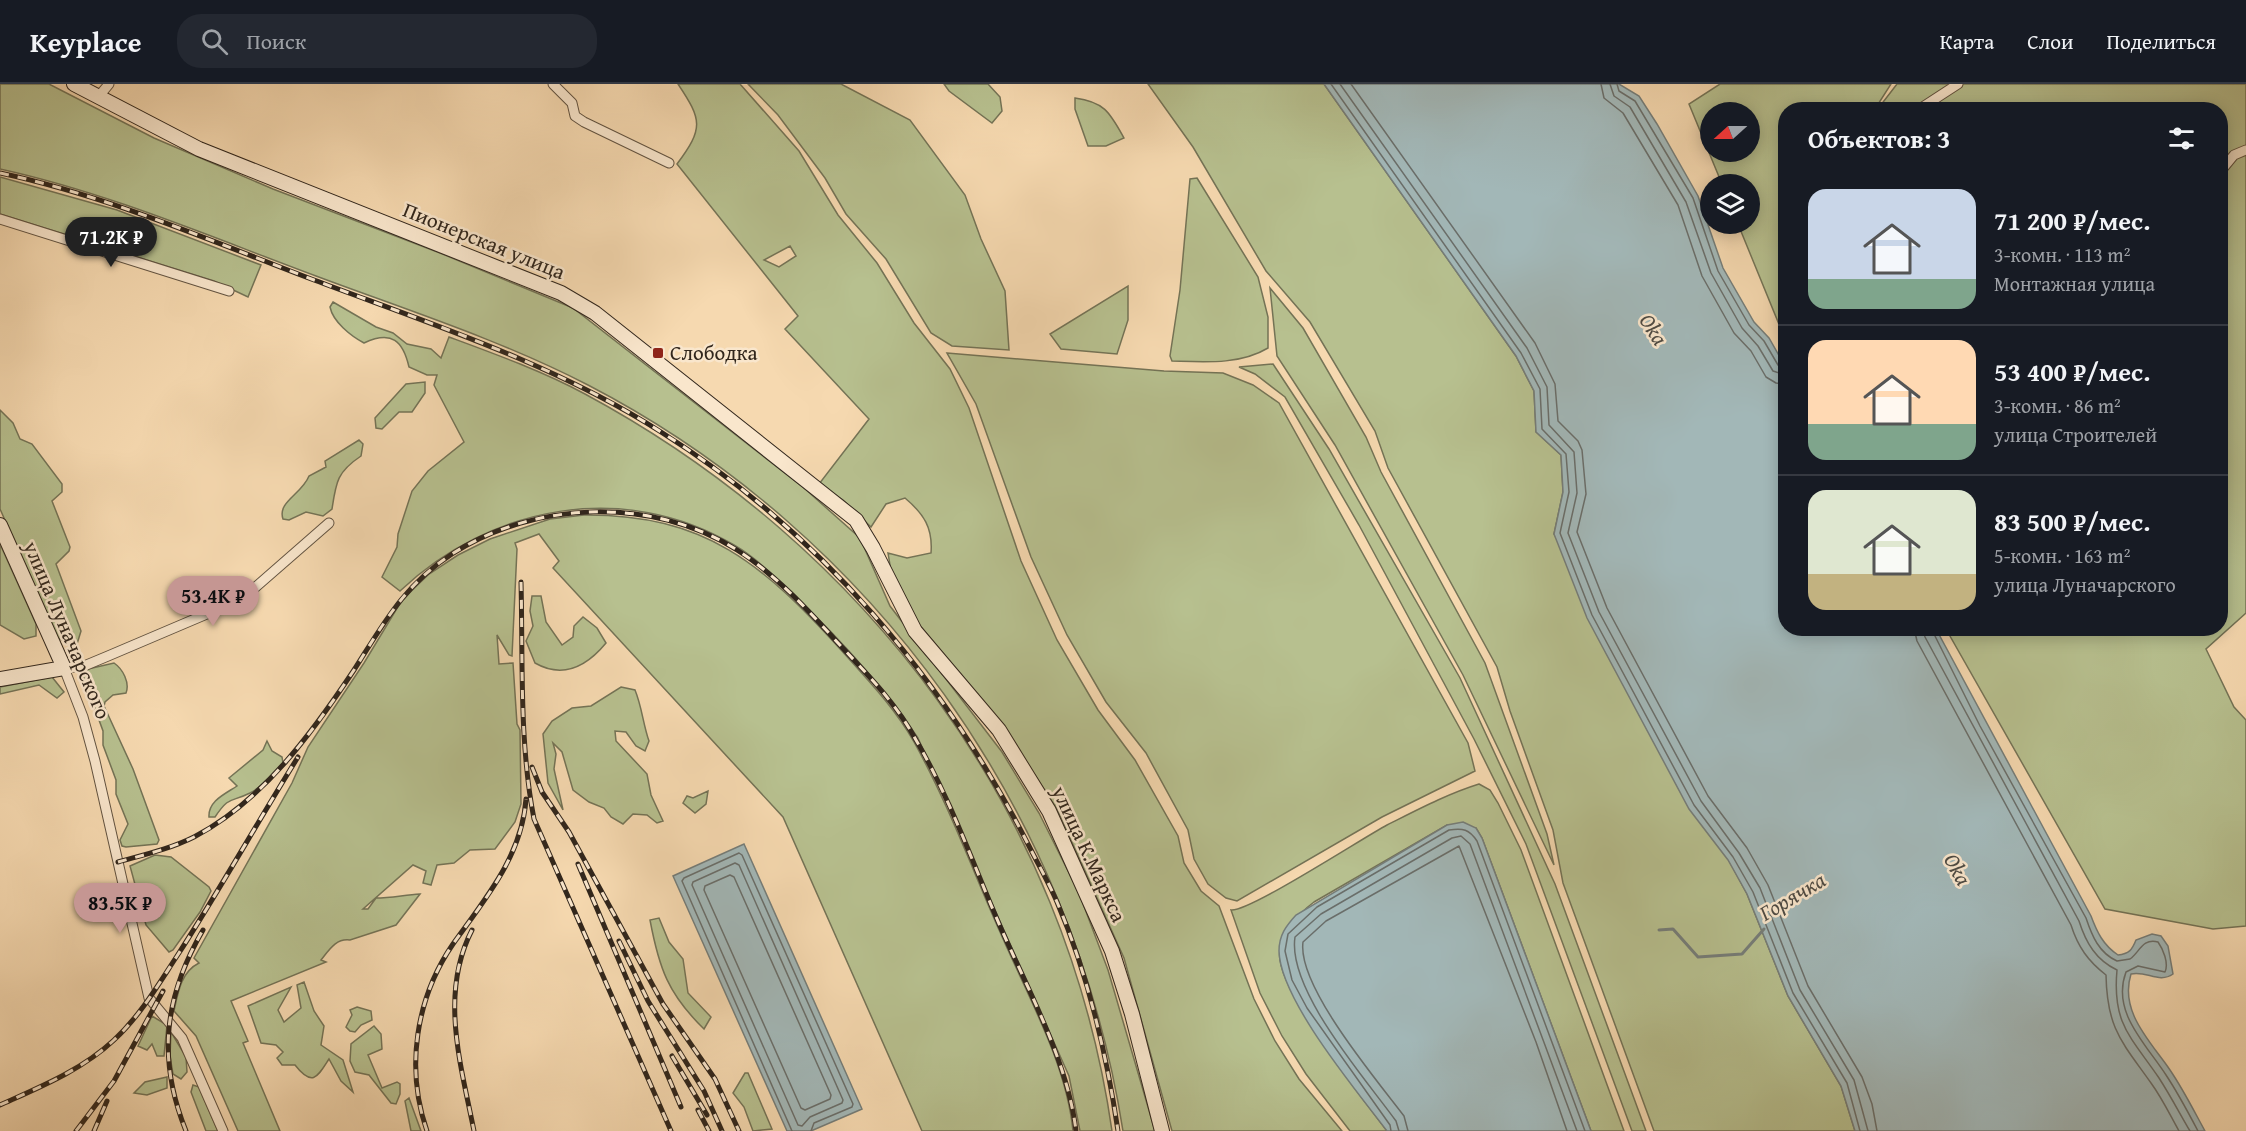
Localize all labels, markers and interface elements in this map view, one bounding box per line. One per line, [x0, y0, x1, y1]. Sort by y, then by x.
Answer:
search box [177, 14, 597, 68]
text: Keyplace [30, 21, 141, 62]
icon: search [198, 25, 231, 58]
text: Поиск [246, 25, 306, 57]
text: Карта [1940, 26, 1994, 57]
text: Слои [2027, 26, 2073, 57]
text: Поделиться [2106, 26, 2216, 57]
north arrow [1700, 102, 1760, 162]
map controls [1700, 102, 1760, 234]
text: Объектов: 3 [1808, 119, 1951, 158]
icon: filters [2165, 122, 2198, 155]
button: layers [1700, 174, 1760, 234]
street label: Пионерская улица [398, 194, 570, 287]
text: 71 200 ₽/мес. [1994, 201, 2150, 240]
icon: home [1856, 213, 1928, 285]
pin: 71.2K ₽ [56, 217, 166, 268]
text: 71.2K ₽ [79, 222, 143, 251]
text: 3-комн. · 113 m² [1994, 240, 2130, 269]
text: Монтажная улица [1994, 269, 2155, 298]
water label: Oka [1632, 307, 1676, 351]
place label: Слободка [670, 337, 758, 368]
marker: Слободка [651, 346, 665, 360]
text: 53 400 ₽/мес. [1994, 352, 2150, 391]
icon: home [1856, 364, 1928, 436]
text: 3-комн. · 86 m² [1994, 391, 2121, 420]
text: улица Строителей [1994, 420, 2157, 449]
text: 83 500 ₽/мес. [1994, 502, 2150, 541]
icon: home [1856, 514, 1928, 586]
street label: улица Луначарского [16, 535, 119, 724]
text: 5-комн. · 163 m² [1994, 541, 2130, 570]
text: улица Луначарского [1994, 570, 2176, 599]
pin: 53.4K ₽ [158, 576, 268, 627]
text: 53.4K ₽ [181, 581, 245, 610]
street label: улица К.Маркса [1044, 780, 1135, 927]
water label: Oka [1936, 847, 1980, 891]
water label: Горячка [1752, 864, 1831, 929]
pin: 83.5K ₽ [65, 883, 175, 934]
text: 83.5K ₽ [88, 888, 152, 917]

